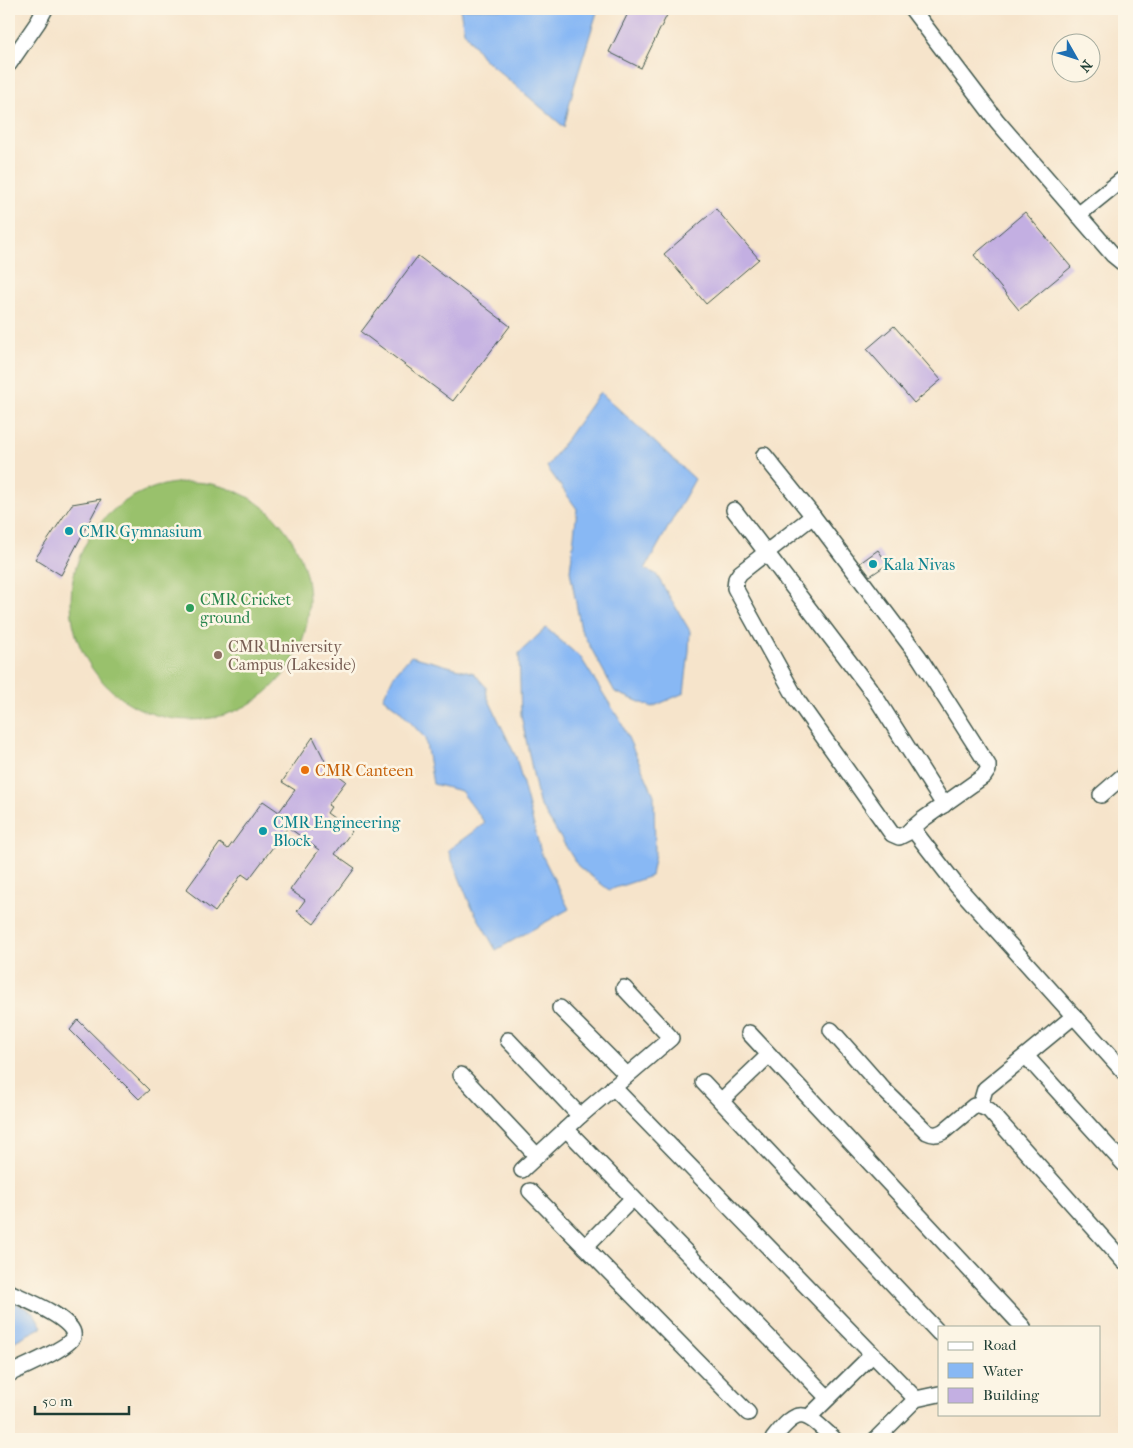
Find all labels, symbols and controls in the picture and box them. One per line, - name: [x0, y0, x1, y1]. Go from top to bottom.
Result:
- north arrow: [1050, 32, 1100, 82]
- text: N: [1076, 56, 1096, 76]
- place label: CMR Gymnasium: [79, 522, 203, 541]
- marker: CMR Gymnasium: [63, 525, 75, 537]
- place label: Kala Nivas: [883, 555, 955, 574]
- marker: Kala Nivas: [867, 558, 879, 570]
- place label: CMR Cricket ground: [200, 590, 291, 627]
- marker: CMR Cricket ground: [184, 602, 196, 614]
- place label: CMR University Campus (Lakeside): [228, 637, 356, 674]
- marker: CMR University Campus (Lakeside): [212, 649, 224, 661]
- place label: CMR Canteen: [315, 761, 414, 780]
- marker: CMR Canteen: [299, 764, 311, 776]
- place label: CMR Engineering Block: [273, 813, 401, 850]
- marker: CMR Engineering Block: [257, 825, 269, 837]
- legend: [938, 1326, 1100, 1416]
- text: Road: [983, 1336, 1017, 1354]
- text: Water: [982, 1362, 1023, 1380]
- scale bar: [35, 1383, 129, 1415]
- text: Building: [983, 1386, 1040, 1404]
- text: 50 m: [42, 1392, 73, 1410]

